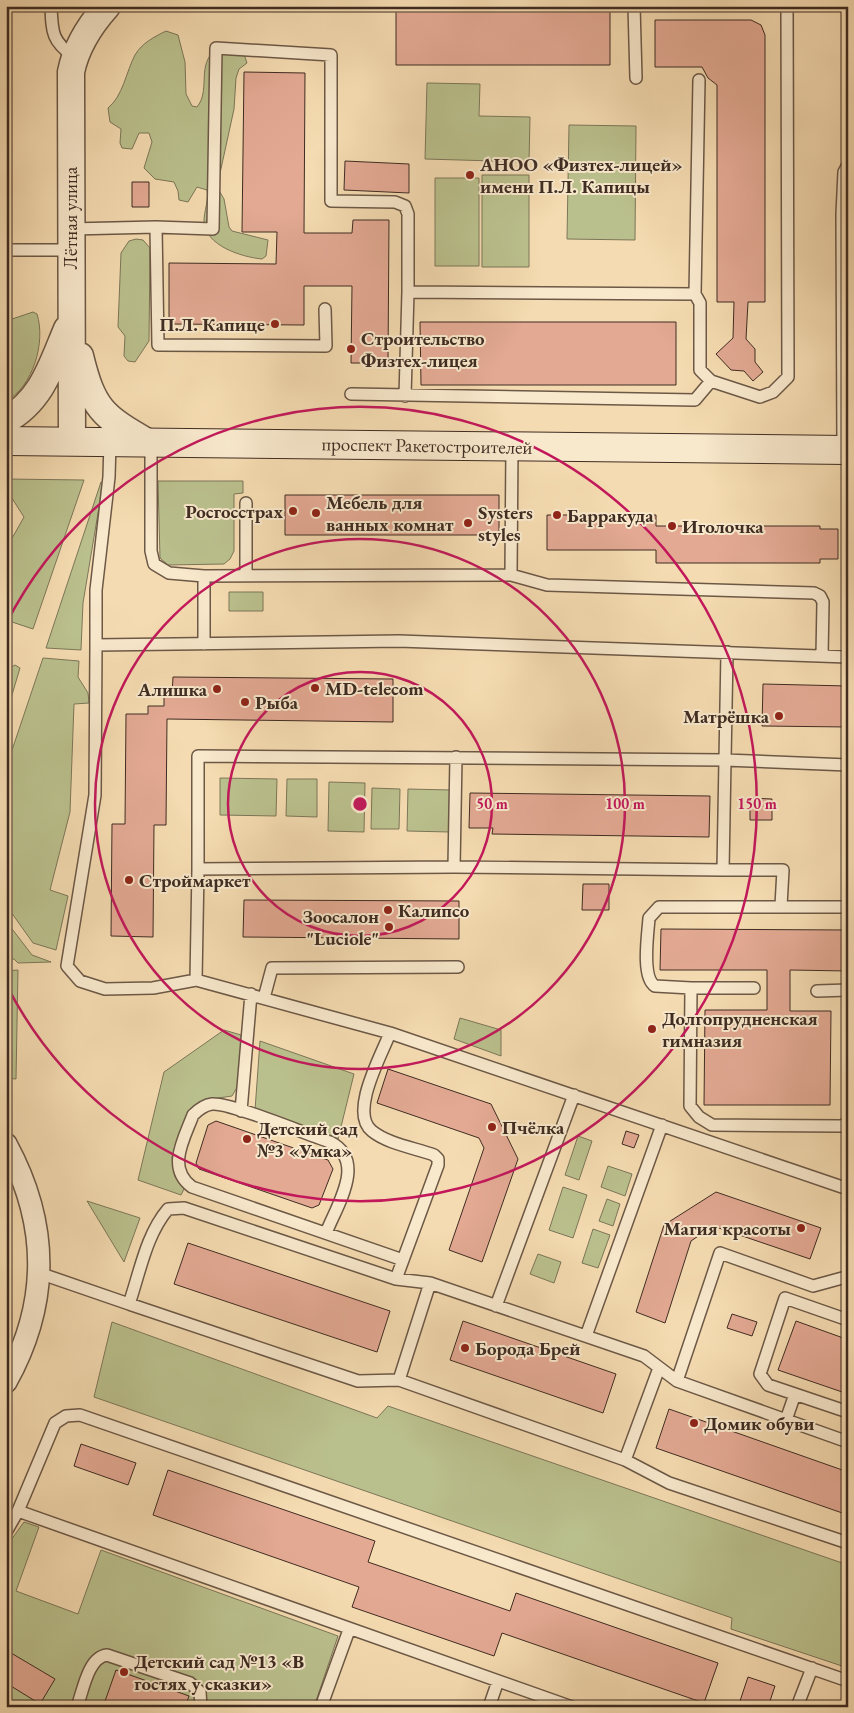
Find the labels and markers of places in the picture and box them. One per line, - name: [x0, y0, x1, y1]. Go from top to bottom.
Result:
- place label: АНОО «Физтех-лицей» имени П.Л. Капицы: [479, 152, 683, 199]
- marker: АНОО «Физтех-лицей» имени П.Л. Капицы: [464, 169, 476, 181]
- place label: П.Л. Капице: [159, 312, 265, 337]
- marker: П.Л. Капице: [269, 318, 281, 330]
- place label: Строительство Физтех-лицея: [361, 326, 485, 373]
- marker: Строительство Физтех-лицея: [345, 343, 357, 355]
- place label: Мебель для ванных комнат: [326, 490, 454, 537]
- place label: Росгосстрах: [185, 499, 283, 524]
- place label: Systers styles: [478, 500, 533, 547]
- place label: Барракуда: [567, 503, 654, 528]
- marker: Росгосстрах: [287, 505, 299, 517]
- marker: Мебель для ванных комнат: [310, 507, 322, 519]
- marker: Барракуда: [551, 509, 563, 521]
- place label: Иголочка: [682, 514, 764, 539]
- marker: Systers styles: [462, 517, 474, 529]
- marker: Иголочка: [666, 520, 678, 532]
- place label: MD-telecom: [325, 676, 424, 701]
- place label: Алишка: [137, 677, 208, 702]
- marker: MD-telecom: [309, 682, 321, 694]
- marker: Алишка: [211, 683, 223, 695]
- place label: Рыба: [255, 690, 299, 715]
- marker: Рыба: [239, 696, 251, 708]
- place label: Матрёшка: [683, 704, 770, 729]
- marker: Матрёшка: [773, 710, 785, 722]
- centre of rings: [351, 795, 369, 813]
- place label: Строймаркет: [139, 868, 251, 893]
- marker: Строймаркет: [123, 874, 135, 886]
- place label: Калипсо: [398, 898, 470, 923]
- place label: Зоосалон "Luciole": [302, 904, 379, 951]
- marker: Калипсо: [382, 904, 394, 916]
- marker: Зоосалон "Luciole": [383, 921, 395, 933]
- place label: Долгопрудненская гимназия: [662, 1006, 818, 1053]
- marker: Долгопрудненская гимназия: [646, 1023, 658, 1035]
- place label: Пчёлка: [502, 1115, 565, 1140]
- place label: Детский сад №3 «Умка»: [257, 1116, 358, 1163]
- marker: Пчёлка: [486, 1121, 498, 1133]
- marker: Детский сад №3 «Умка»: [241, 1133, 253, 1145]
- place label: Магия красоты: [664, 1216, 791, 1241]
- marker: Магия красоты: [795, 1222, 807, 1234]
- place label: Борода Брей: [475, 1336, 580, 1361]
- marker: Борода Брей: [459, 1342, 471, 1354]
- place label: Домик обуви: [704, 1411, 814, 1436]
- marker: Домик обуви: [688, 1417, 700, 1429]
- place label: Детский сад №13 «В гостях у сказки»: [134, 1649, 304, 1696]
- marker: Детский сад №13 «В гостях у сказки»: [118, 1666, 130, 1678]

